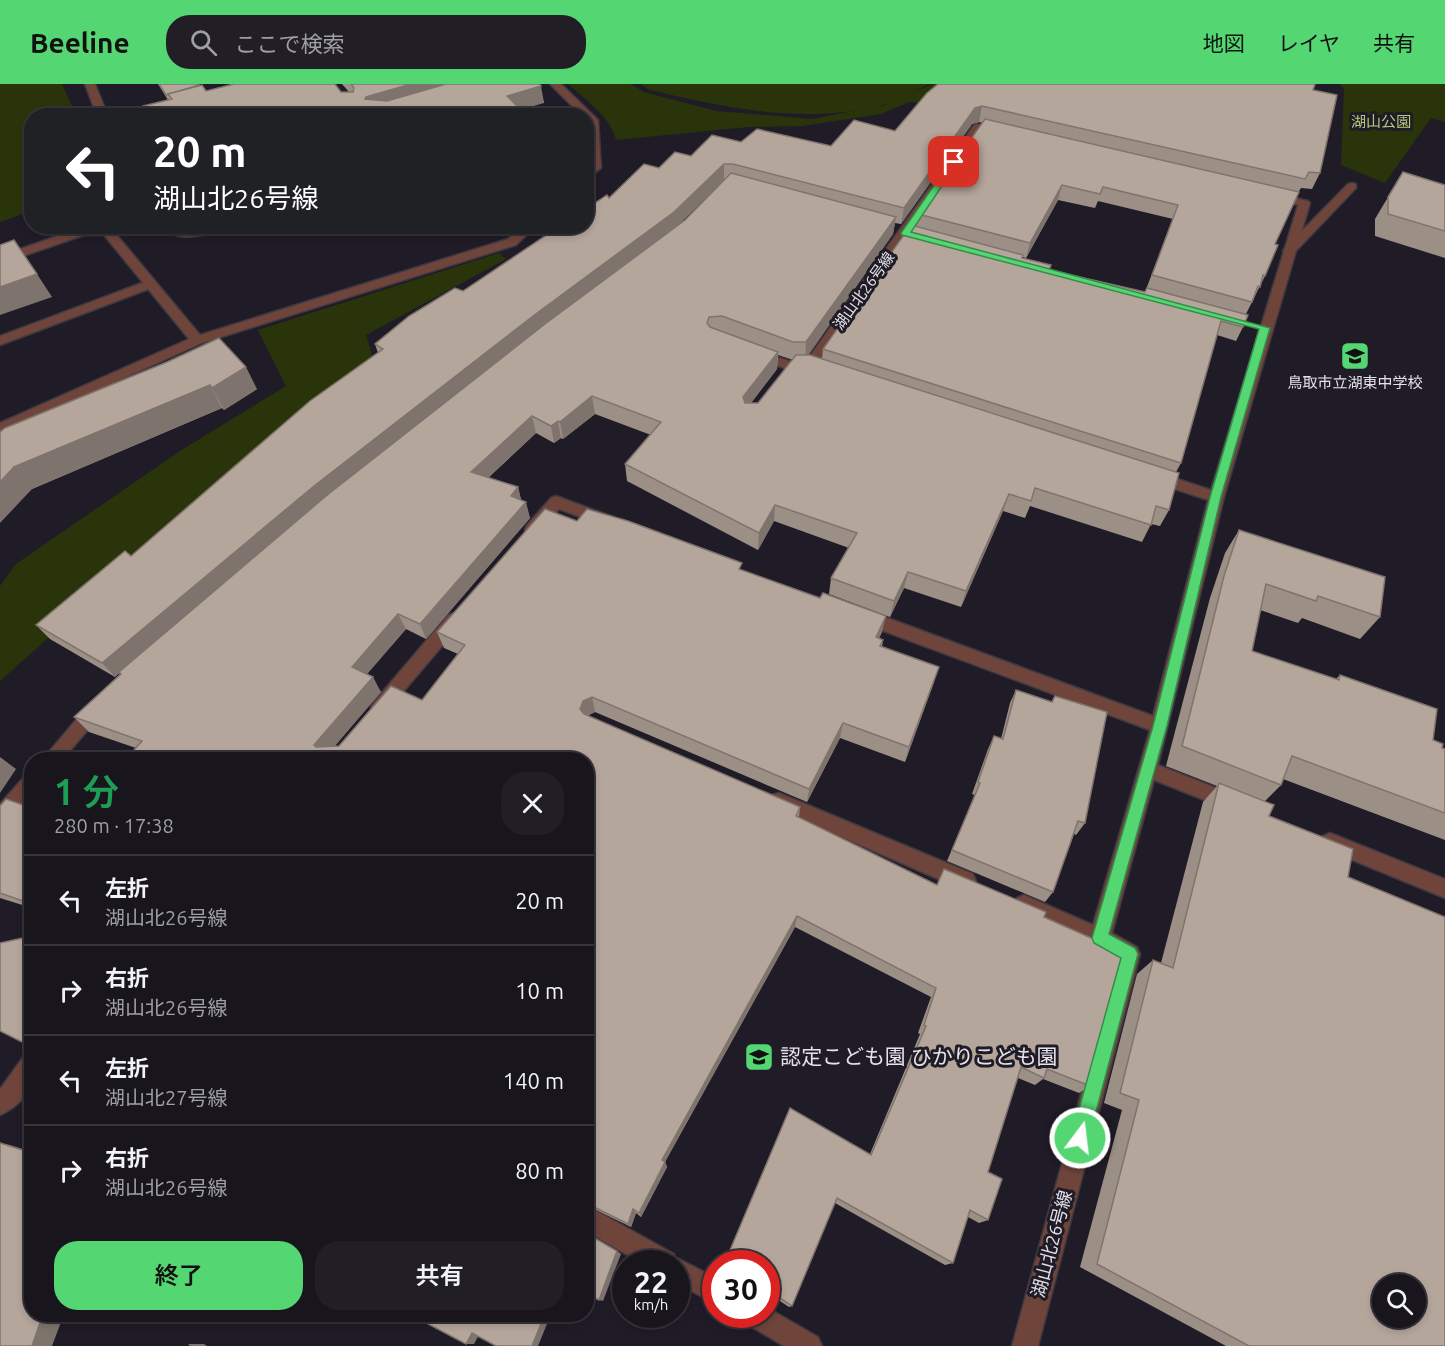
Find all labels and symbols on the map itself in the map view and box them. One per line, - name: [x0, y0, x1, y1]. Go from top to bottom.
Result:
- park label: 湖山公園: [1351, 113, 1411, 130]
- pin: [928, 136, 979, 187]
- street label: 湖山北26号線: [830, 249, 897, 333]
- school or university icon: 鳥取市立湖東中学校: [1339, 340, 1371, 372]
- place label: 鳥取市立湖東中学校: [1287, 374, 1423, 391]
- school or university icon: 認定こども園 ひかりこども園: [743, 1041, 775, 1073]
- place label: 認定こども園 ひかりこども園: [780, 1044, 1058, 1068]
- position arrow: [1048, 1106, 1112, 1170]
- street label: 湖山北26号線: [1027, 1188, 1075, 1300]
- speed limit sign: 30: [702, 1250, 780, 1328]

